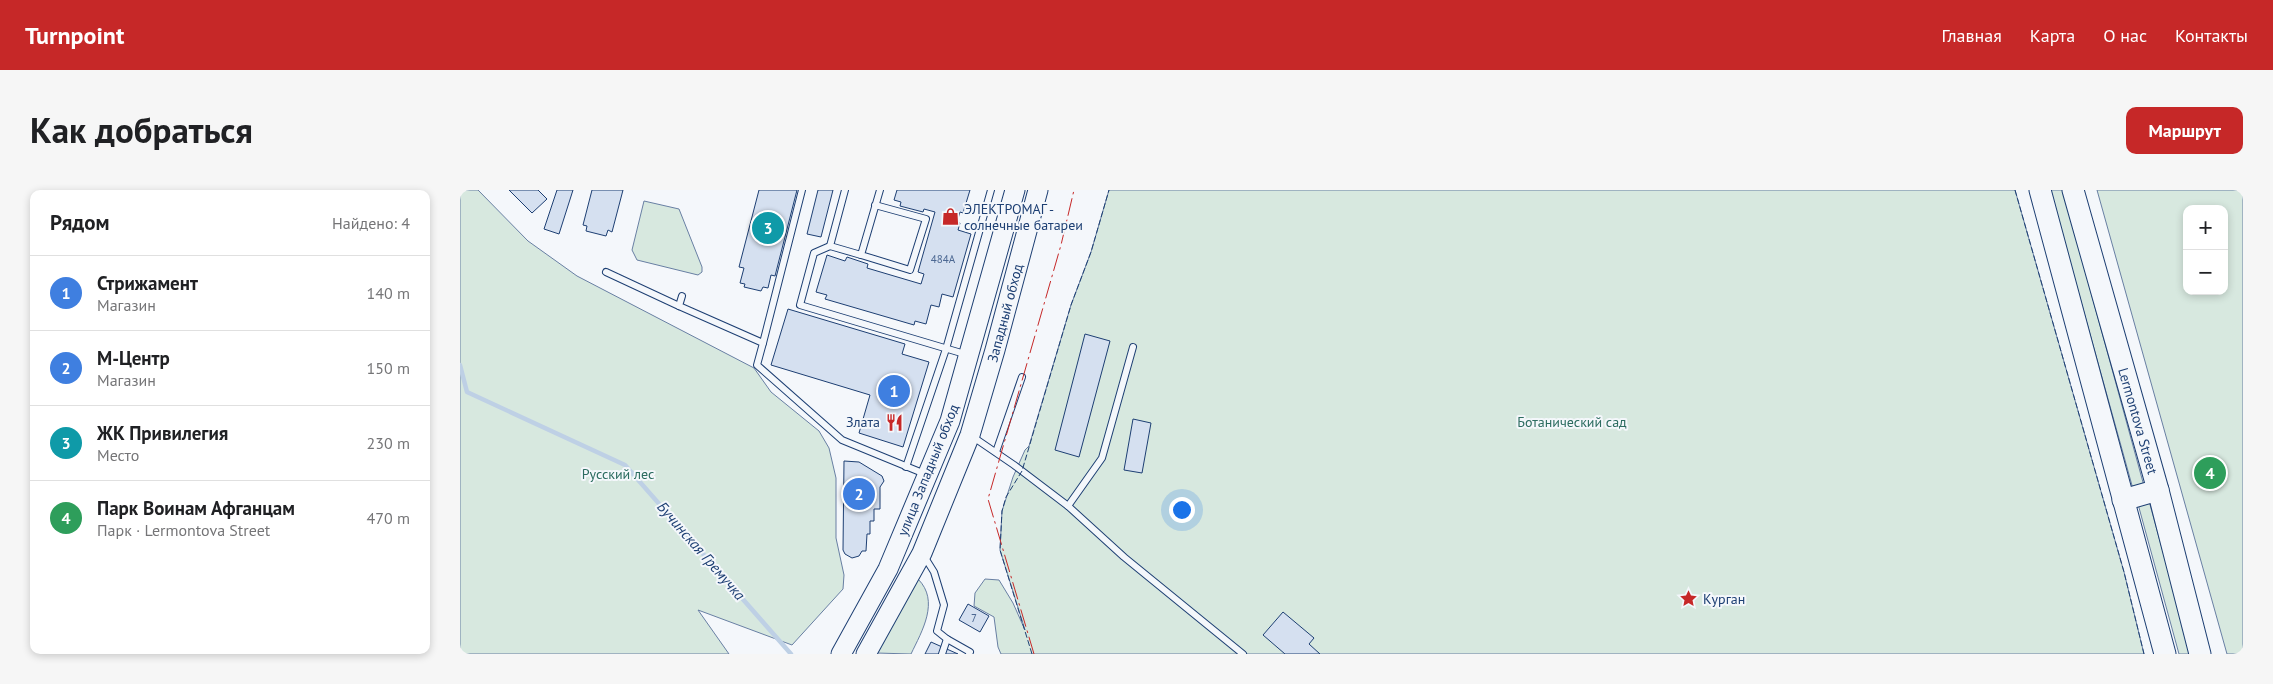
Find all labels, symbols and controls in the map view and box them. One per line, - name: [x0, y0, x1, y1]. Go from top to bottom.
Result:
- text: Turnpoint: [25, 20, 124, 51]
- text: Главная: [1941, 24, 2002, 47]
- text: Карта: [2030, 24, 2075, 47]
- text: О нас: [2103, 24, 2147, 47]
- text: Контакты: [2175, 24, 2248, 47]
- text: Как добраться: [30, 107, 253, 153]
- button: Маршрут: [2126, 107, 2243, 154]
- place label: ЭЛЕКТРОМАГ - солнечные батареи: [964, 200, 1083, 234]
- map controls: [2183, 205, 2228, 295]
- button: +: [2183, 205, 2228, 250]
- shop icon: ЭЛЕКТРОМАГ - солнечные батареи: [940, 207, 960, 227]
- text: Рядом: [50, 209, 109, 236]
- pin: 3: [752, 209, 784, 247]
- text: Найдено: 4: [332, 213, 410, 233]
- button: −: [2183, 250, 2228, 295]
- house number: 484А: [931, 252, 956, 266]
- street label: Западный обход: [983, 261, 1027, 364]
- text: Стрижамент: [97, 271, 198, 295]
- text: 1: [61, 283, 71, 303]
- text: 140 m: [367, 283, 410, 303]
- text: Магазин: [97, 295, 156, 315]
- text: М-Центр: [97, 346, 170, 370]
- text: 2: [61, 358, 71, 378]
- text: 150 m: [367, 358, 410, 378]
- street label: Lermontova Street: [2114, 366, 2162, 477]
- text: Магазин: [97, 370, 156, 390]
- pin: 1: [878, 372, 910, 410]
- street label: улица Западный обход: [893, 401, 963, 539]
- restaurant icon: Злата: [884, 412, 904, 432]
- place label: Злата: [846, 413, 880, 431]
- park label: Ботанический сад: [1517, 413, 1627, 431]
- text: ЖК Привилегия: [97, 421, 228, 445]
- text: 3: [61, 433, 71, 453]
- text: 230 m: [367, 433, 410, 453]
- text: Место: [97, 445, 139, 465]
- pin: 4: [2194, 454, 2226, 492]
- park label: Русский лес: [582, 465, 654, 483]
- pin: 2: [843, 475, 875, 513]
- text: Парк Воинам Афганцам: [97, 496, 295, 520]
- water label: Бучинская Гремучка: [653, 497, 750, 604]
- your location: [1169, 497, 1195, 523]
- text: 4: [61, 508, 71, 528]
- text: 470 m: [367, 508, 410, 528]
- text: Парк · Lermontova Street: [97, 520, 270, 540]
- place icon: Курган: [1679, 589, 1699, 609]
- place label: Курган: [1703, 590, 1745, 608]
- house number: 7: [971, 611, 977, 625]

